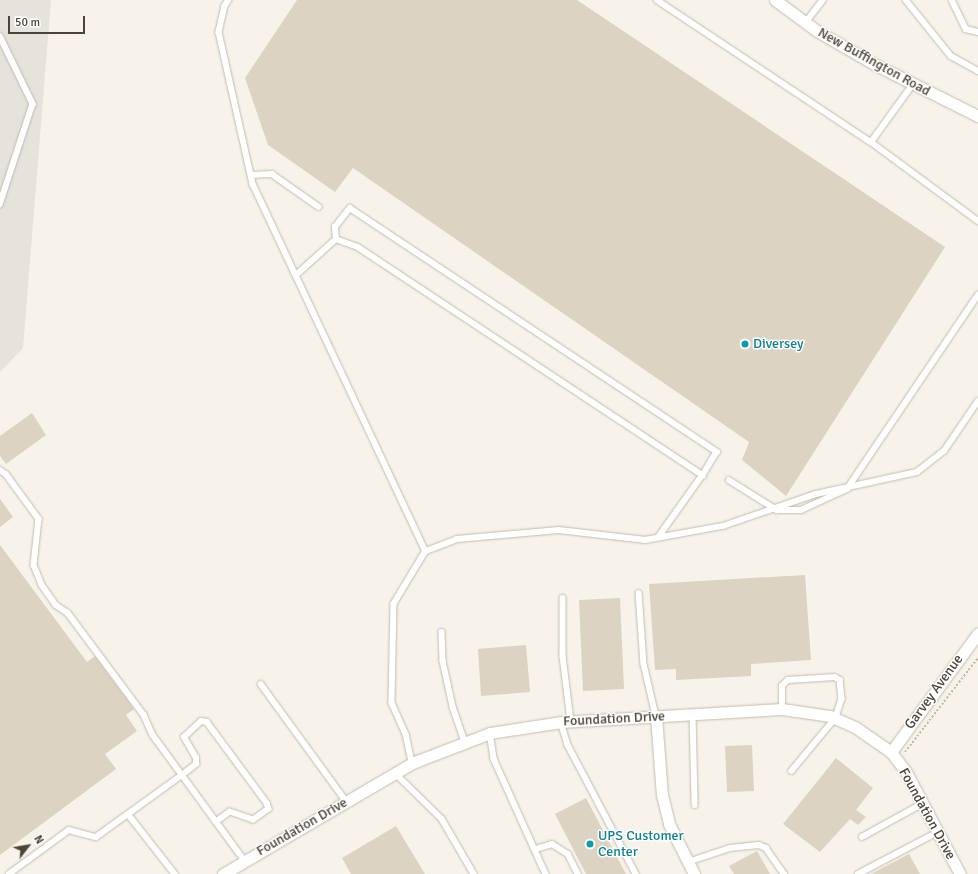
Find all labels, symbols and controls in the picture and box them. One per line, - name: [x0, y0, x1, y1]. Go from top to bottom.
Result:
- scale bar: [10, 8, 87, 34]
- text: 50 m: [15, 15, 40, 30]
- street label: New Buffington Road: [815, 24, 933, 100]
- place label: Diversey: [753, 336, 804, 352]
- marker: Diversey: [740, 339, 750, 349]
- street label: Garvey Avenue: [901, 651, 967, 733]
- street label: Foundation Drive: [563, 708, 665, 730]
- street label: Foundation Drive: [895, 765, 959, 863]
- street label: Foundation Drive: [254, 794, 350, 860]
- north arrow: [8, 826, 48, 866]
- place label: UPS Customer Center: [598, 828, 684, 860]
- text: N: [31, 833, 46, 846]
- marker: UPS Customer Center: [585, 839, 595, 849]

